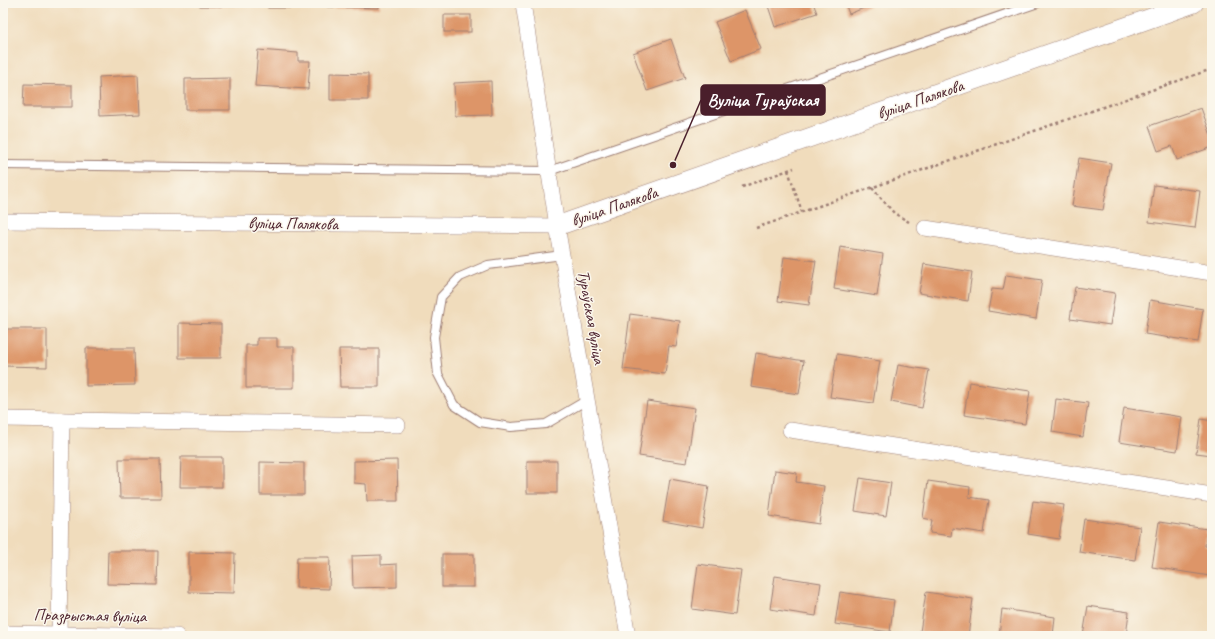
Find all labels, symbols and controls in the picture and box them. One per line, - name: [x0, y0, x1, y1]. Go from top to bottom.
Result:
- street label: вуліца Палякова: [874, 75, 967, 124]
- callout: Вуліца Тураўская: [701, 85, 825, 115]
- text: Вуліца Тураўская: [707, 89, 820, 111]
- street label: вуліца Палякова: [568, 182, 661, 231]
- street label: вуліца Палякова: [248, 212, 339, 235]
- street label: Тураўская вуліца: [573, 268, 610, 367]
- street label: Празрыстая вуліца: [33, 604, 148, 628]

